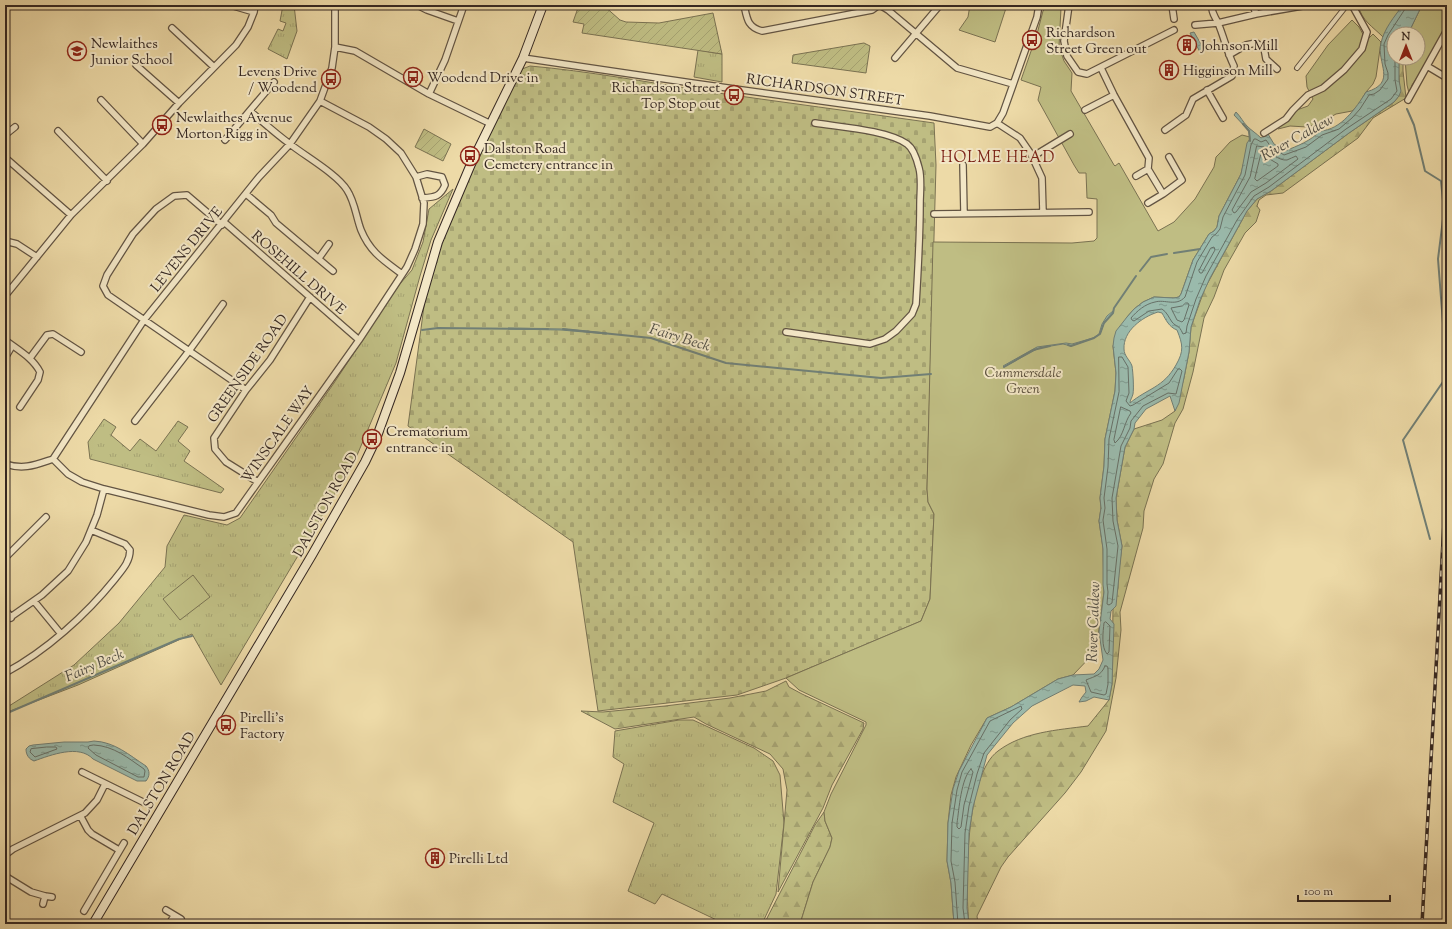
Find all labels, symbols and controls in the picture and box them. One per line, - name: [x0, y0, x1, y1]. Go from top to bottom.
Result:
- place label: Richardson Street Green out: [1046, 24, 1147, 60]
- north arrow: [1386, 26, 1426, 66]
- bus stop icon: Richardson Street Green out: [1021, 29, 1043, 51]
- text: N: [1401, 29, 1411, 45]
- building icon: Johnson Mill: [1176, 34, 1198, 56]
- place label: Newlaithes Junior School: [90, 35, 173, 71]
- place label: Johnson Mill: [1200, 37, 1278, 57]
- school or university icon: Newlaithes Junior School: [66, 40, 88, 62]
- building icon: Higginson Mill: [1158, 59, 1180, 81]
- place label: Higginson Mill: [1183, 62, 1273, 82]
- place label: Levens Drive / Woodend: [238, 63, 317, 99]
- bus stop icon: Woodend Drive in: [402, 66, 424, 88]
- bus stop icon: Levens Drive / Woodend: [320, 68, 342, 90]
- place label: Woodend Drive in: [427, 69, 539, 89]
- street label: RICHARDSON STREET: [745, 70, 905, 112]
- place label: Richardson Street Top Stop out: [612, 79, 720, 115]
- bus stop icon: Richardson Street Top Stop out: [723, 84, 745, 106]
- place label: Newlaithes Avenue Morton Rigg in: [176, 109, 293, 145]
- water label: River Caldew: [1257, 110, 1338, 167]
- bus stop icon: Newlaithes Avenue Morton Rigg in: [151, 114, 173, 136]
- place label: Dalston Road Cemetery entrance in: [484, 140, 613, 176]
- bus stop icon: Dalston Road Cemetery entrance in: [459, 145, 481, 167]
- district label: HOLME HEAD: [941, 148, 1055, 169]
- street label: LEVENS DRIVE: [147, 203, 229, 297]
- street label: ROSEHILL DRIVE: [246, 227, 350, 321]
- street label: GREENSIDE ROAD: [204, 311, 294, 427]
- water label: Fairy Beck: [647, 319, 713, 358]
- park label: Cummersdale Green: [985, 364, 1062, 400]
- street label: WINSCALE WAY: [238, 383, 320, 488]
- place label: Crematorium entrance in: [386, 423, 468, 459]
- bus stop icon: Crematorium entrance in: [361, 428, 383, 450]
- street label: DALSTON ROAD: [289, 449, 364, 561]
- water label: River Caldew: [1083, 581, 1106, 663]
- water label: Fairy Beck: [62, 644, 128, 688]
- place label: Pirelli's Factory: [240, 709, 285, 745]
- bus stop icon: Pirelli's Factory: [215, 714, 237, 736]
- street label: DALSTON ROAD: [124, 728, 202, 840]
- building icon: Pirelli Ltd: [424, 847, 446, 869]
- place label: Pirelli Ltd: [449, 850, 508, 870]
- scale bar: [1298, 877, 1390, 903]
- text: 100 m: [1304, 883, 1333, 901]

